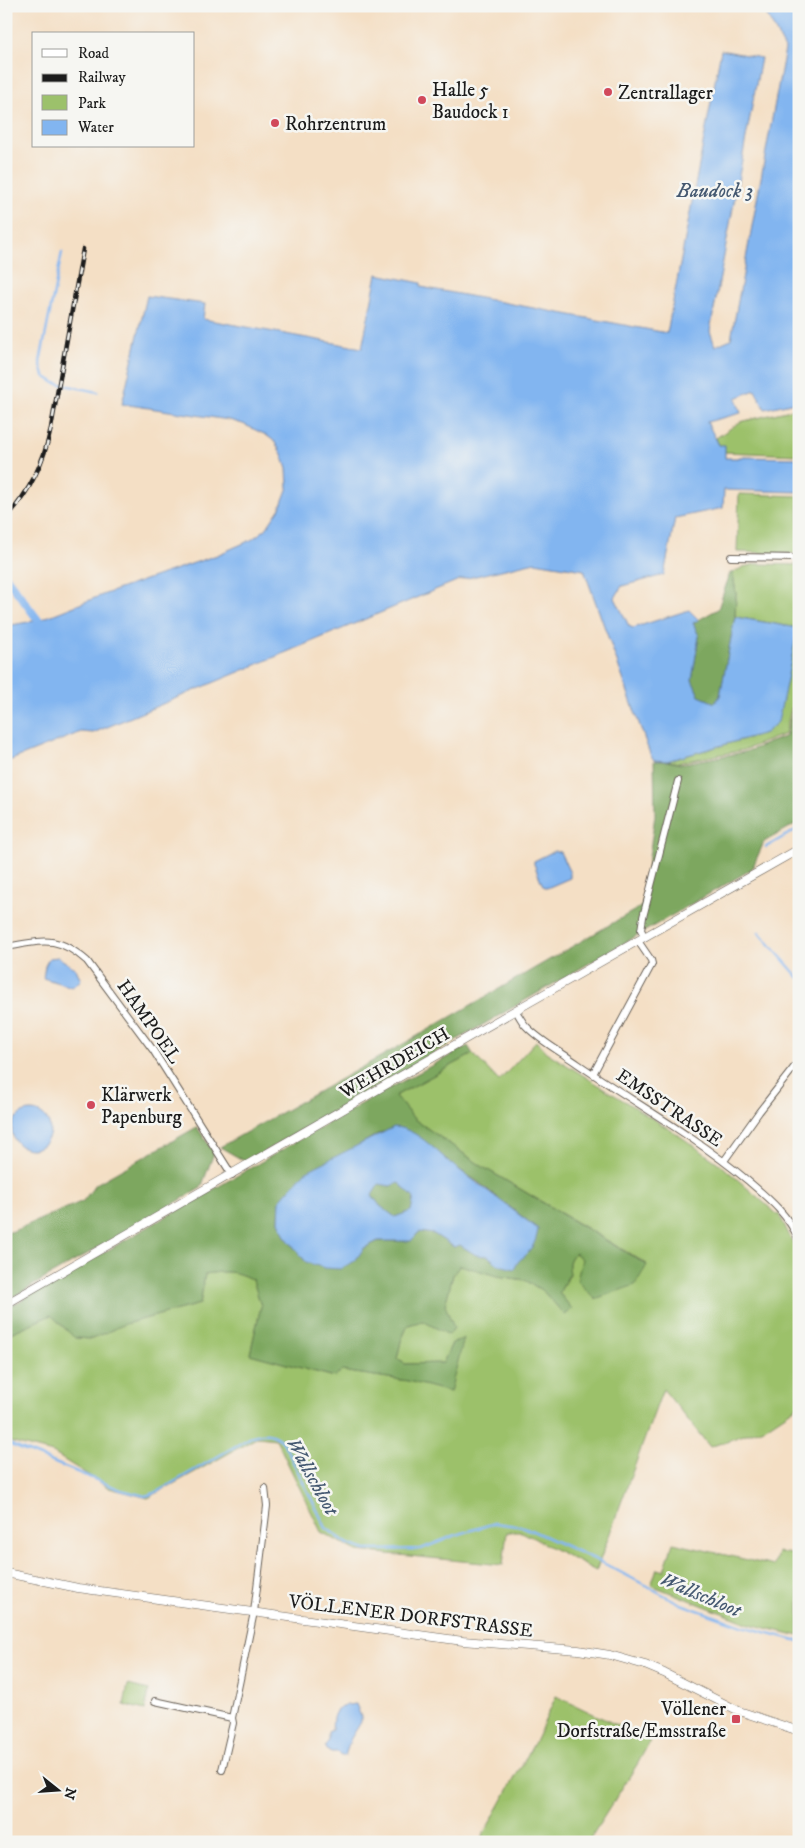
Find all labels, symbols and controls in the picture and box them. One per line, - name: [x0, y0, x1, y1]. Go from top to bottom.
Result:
- legend: [32, 32, 195, 148]
- text: Road: [78, 44, 110, 63]
- text: Railway: [78, 68, 126, 87]
- place label: Halle 5 Baudock 1: [432, 79, 509, 124]
- place label: Zentrallager: [618, 82, 713, 105]
- marker: Zentrallager: [602, 86, 614, 98]
- text: Park: [78, 94, 107, 113]
- marker: Halle 5 Baudock 1: [416, 94, 428, 106]
- place label: Rohrzentrum: [285, 113, 386, 136]
- marker: Rohrzentrum: [269, 117, 281, 129]
- text: Water: [77, 118, 114, 137]
- water label: Baudock 3: [676, 179, 753, 204]
- street label: HAMPOEL: [112, 976, 186, 1068]
- street label: WEHRDEICH: [335, 1023, 454, 1105]
- street label: EMSSTRASSE: [612, 1064, 727, 1152]
- place label: Klärwerk Papenburg: [101, 1084, 183, 1129]
- marker: Klärwerk Papenburg: [85, 1099, 97, 1111]
- water label: Wallschloot: [280, 1433, 344, 1522]
- water label: Wallschloot: [656, 1567, 746, 1624]
- street label: VÖLLENER DORFSTRASSE: [286, 1589, 534, 1643]
- place label: Völlener Dorfstraße/Emsstraße: [556, 1698, 726, 1743]
- marker: Völlener Dorfstraße/Emsstraße: [730, 1713, 742, 1725]
- north arrow: [32, 1766, 82, 1816]
- text: N: [59, 1785, 80, 1802]

